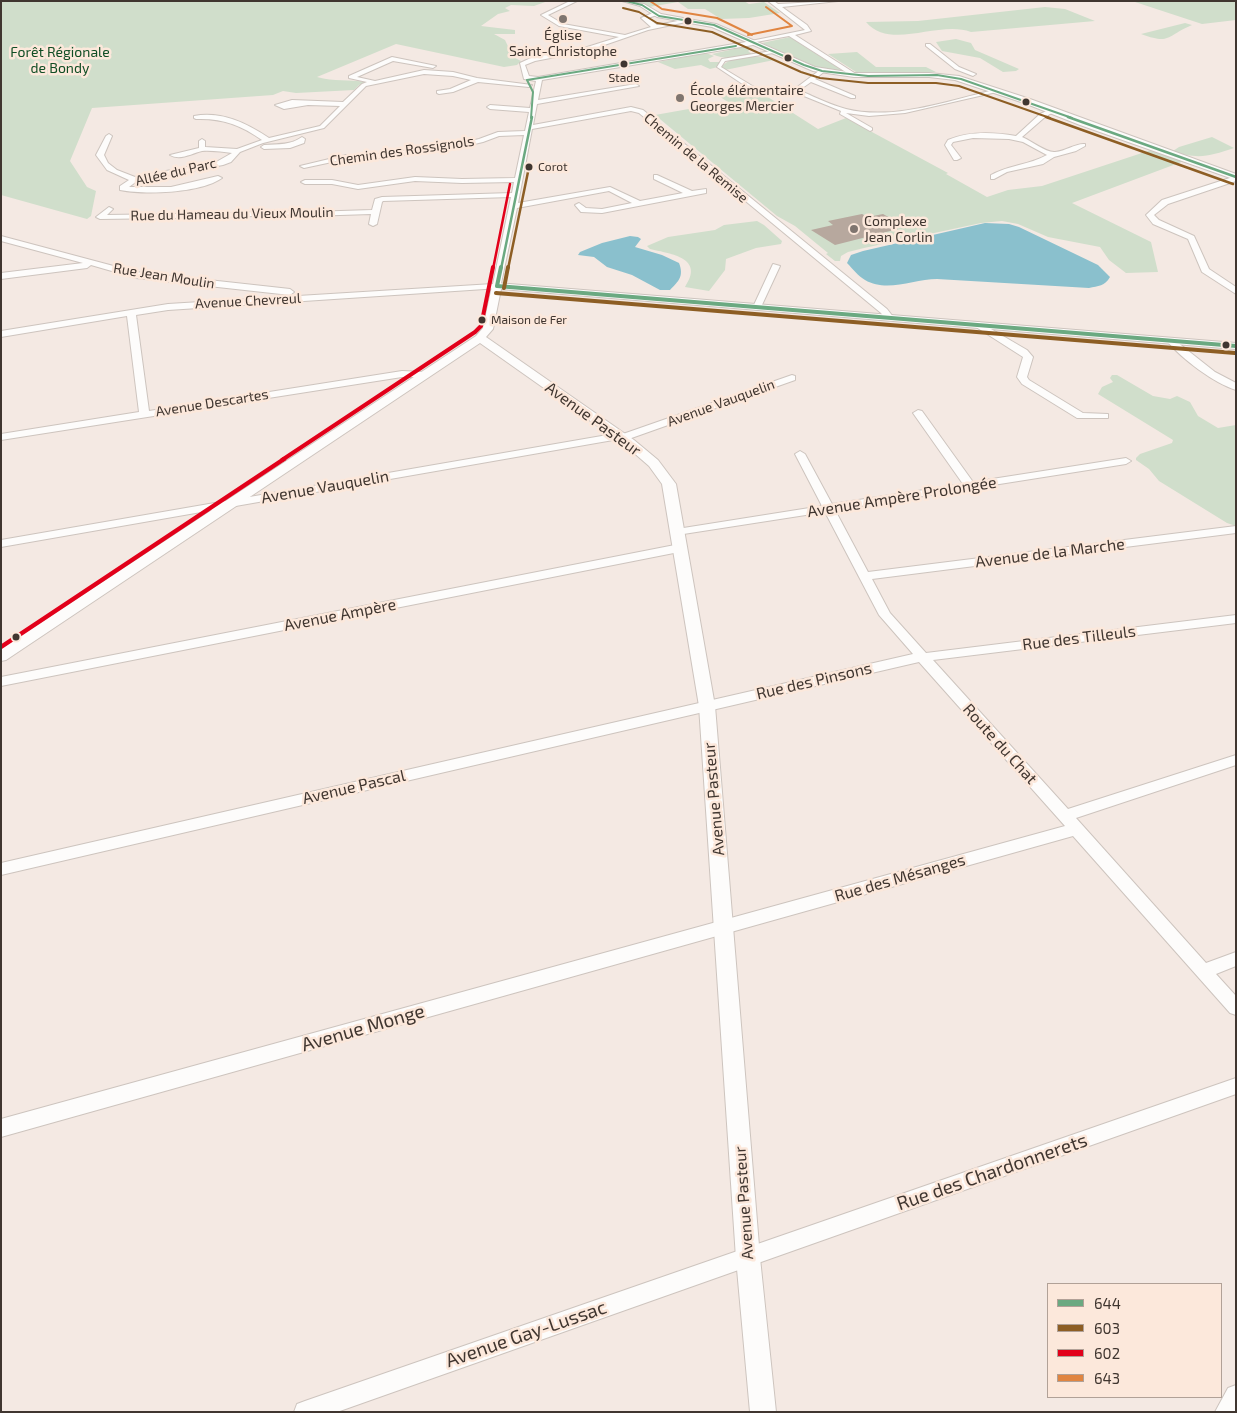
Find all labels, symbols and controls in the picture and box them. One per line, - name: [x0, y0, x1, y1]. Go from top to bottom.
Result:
- marker: Église Saint-Christophe: [557, 13, 569, 25]
- unlabelled marker: [683, 16, 693, 26]
- place label: Église Saint-Christophe: [509, 27, 617, 59]
- park label: Forêt Régionale de Bondy: [10, 44, 110, 76]
- unlabelled marker: [783, 53, 793, 63]
- marker: Stade: [619, 59, 629, 69]
- place label: Stade: [608, 71, 640, 85]
- place label: École élémentaire Georges Mercier: [690, 82, 804, 114]
- marker: École élémentaire Georges Mercier: [674, 92, 686, 104]
- unlabelled marker: [1021, 97, 1031, 107]
- street label: Chemin de la Remise: [641, 110, 751, 206]
- street label: Chemin des Rossignols: [329, 133, 475, 169]
- street label: Allée du Parc: [134, 155, 218, 189]
- place label: Corot: [538, 160, 568, 174]
- marker: Corot: [524, 162, 534, 172]
- street label: Rue du Hameau du Vieux Moulin: [130, 204, 334, 224]
- place label: Complexe Jean Corlin: [864, 213, 933, 246]
- marker: Complexe Jean Corlin: [848, 223, 860, 235]
- street label: Rue Jean Moulin: [112, 260, 216, 292]
- street label: Avenue Chevreul: [195, 290, 301, 312]
- place label: Maison de Fer: [491, 313, 567, 327]
- marker: Maison de Fer: [477, 315, 487, 325]
- unlabelled marker: [1221, 340, 1231, 350]
- street label: Avenue Vauquelin: [665, 376, 777, 430]
- street label: Avenue Pasteur: [541, 378, 645, 460]
- street label: Avenue Descartes: [154, 386, 270, 420]
- street label: Avenue Vauquelin: [260, 466, 390, 508]
- street label: Avenue Ampère Prolongée: [806, 473, 998, 521]
- street label: Avenue de la Marche: [974, 534, 1126, 572]
- street label: Avenue Ampère: [282, 595, 398, 635]
- street label: Rue des Tilleuls: [1021, 622, 1137, 654]
- unlabelled marker: [11, 632, 21, 642]
- street label: Rue des Pinsons: [754, 658, 874, 704]
- street label: Route du Chat: [959, 700, 1041, 788]
- street label: Avenue Pasteur: [699, 742, 729, 856]
- street label: Avenue Pascal: [301, 766, 407, 808]
- street label: Rue des Mésanges: [832, 850, 968, 906]
- street label: Avenue Monge: [299, 1000, 427, 1056]
- street label: Rue des Chardonnerets: [894, 1129, 1090, 1215]
- street label: Avenue Pasteur: [730, 1146, 758, 1260]
- legend: [1047, 1283, 1222, 1398]
- text: 644: [1094, 1294, 1121, 1312]
- street label: Avenue Gay-Lussac: [443, 1296, 609, 1372]
- text: 603: [1094, 1319, 1120, 1337]
- text: 602: [1094, 1344, 1120, 1362]
- text: 643: [1094, 1369, 1120, 1387]

